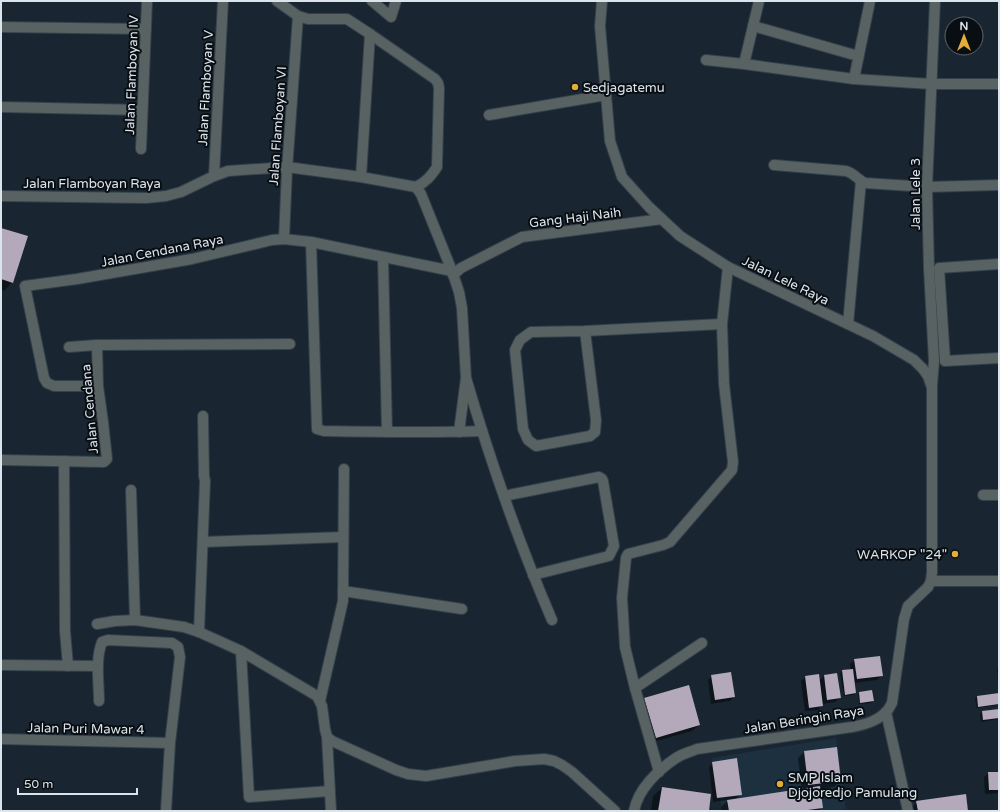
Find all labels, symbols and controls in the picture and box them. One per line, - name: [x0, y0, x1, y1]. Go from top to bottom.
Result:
- street label: Jalan Flamboyan IV: [122, 15, 142, 135]
- north arrow: [944, 16, 984, 56]
- text: N: [960, 20, 968, 33]
- street label: Jalan Flamboyan V: [195, 30, 217, 146]
- street label: Jalan Flamboyan VI: [266, 66, 290, 186]
- place label: Sedjagatemu: [583, 80, 665, 96]
- marker: Sedjagatemu: [570, 82, 580, 92]
- street label: Jalan Lele 3: [908, 158, 924, 230]
- street label: Jalan Flamboyan Raya: [23, 176, 161, 192]
- street label: Gang Haji Naih: [528, 204, 622, 232]
- street label: Jalan Cendana Raya: [100, 231, 225, 271]
- street label: Jalan Lele Raya: [740, 253, 832, 309]
- street label: Jalan Cendana: [78, 363, 102, 454]
- place label: WARKOP "24": [857, 547, 947, 563]
- marker: WARKOP "24": [950, 549, 960, 559]
- street label: Jalan Beringin Raya: [743, 703, 865, 737]
- street label: Jalan Puri Mawar 4: [27, 720, 145, 738]
- scale bar: [18, 770, 137, 796]
- place label: SMP Islam Djojoredjo Pamulang: [788, 770, 917, 801]
- text: 50 m: [24, 777, 53, 791]
- marker: SMP Islam Djojoredjo Pamulang: [775, 779, 785, 789]

